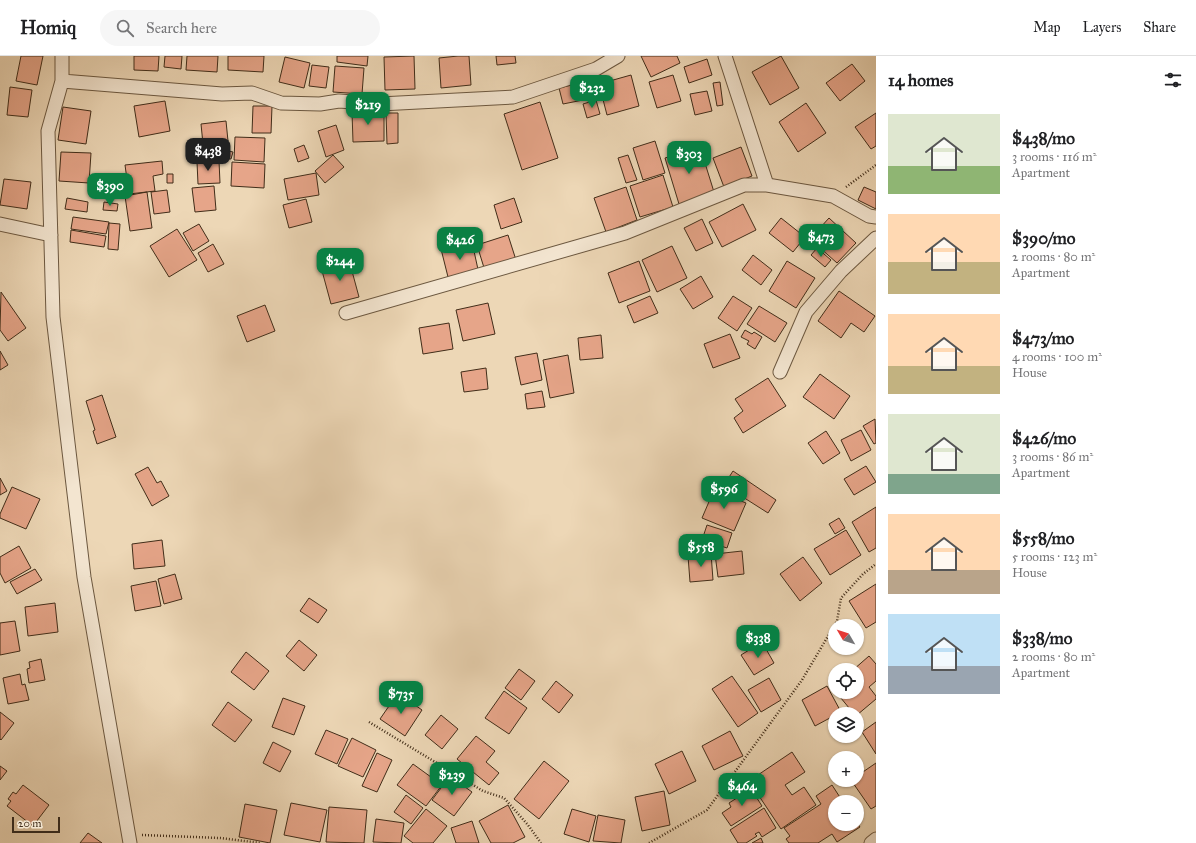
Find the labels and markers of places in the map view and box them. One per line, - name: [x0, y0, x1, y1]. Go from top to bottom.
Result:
- pin: $232: [568, 75, 616, 109]
- pin: $219: [344, 92, 392, 126]
- pin: $438: [184, 138, 232, 172]
- pin: $303: [665, 141, 713, 175]
- pin: $390: [86, 173, 134, 207]
- pin: $473: [797, 224, 845, 258]
- pin: $426: [436, 227, 484, 261]
- pin: $244: [316, 248, 364, 282]
- pin: $596: [700, 476, 748, 510]
- pin: $558: [677, 534, 725, 568]
- pin: $338: [734, 625, 782, 659]
- pin: $735: [377, 681, 425, 715]
- pin: $239: [428, 762, 476, 796]
- pin: $464: [718, 773, 766, 807]

